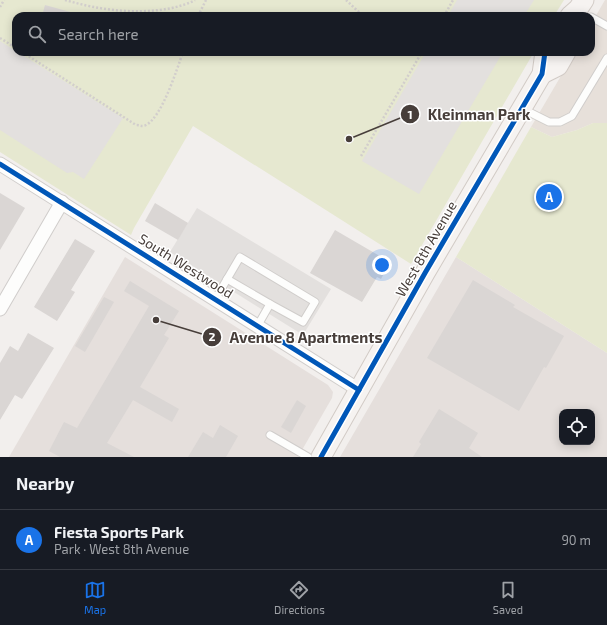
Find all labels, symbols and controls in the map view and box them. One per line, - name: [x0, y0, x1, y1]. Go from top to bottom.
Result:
- search box: [12, 12, 595, 56]
- icon: search: [26, 23, 48, 45]
- text: Search here: [58, 25, 139, 43]
- callout: Kleinman Park: [400, 101, 538, 128]
- text: Kleinman Park: [428, 105, 531, 123]
- text: 1: [407, 107, 413, 121]
- pin: A: [536, 182, 562, 212]
- street label: West 8th Avenue: [391, 198, 460, 300]
- street label: South Westwood: [136, 230, 237, 302]
- your location: [372, 255, 392, 275]
- callout: Avenue 8 Apartments: [202, 324, 391, 351]
- text: Avenue 8 Apartments: [230, 328, 382, 346]
- text: 2: [209, 329, 216, 343]
- map controls: [559, 409, 595, 445]
- button: locate: [559, 409, 595, 445]
- text: Nearby: [16, 473, 74, 493]
- text: Fiesta Sports Park: [54, 523, 184, 541]
- text: A: [25, 532, 33, 548]
- text: 90 m: [561, 532, 591, 548]
- text: Park · West 8th Avenue: [54, 541, 189, 557]
- tab: Map: [84, 579, 106, 616]
- tab: Directions: [274, 579, 325, 616]
- tab: Saved: [493, 579, 523, 616]

